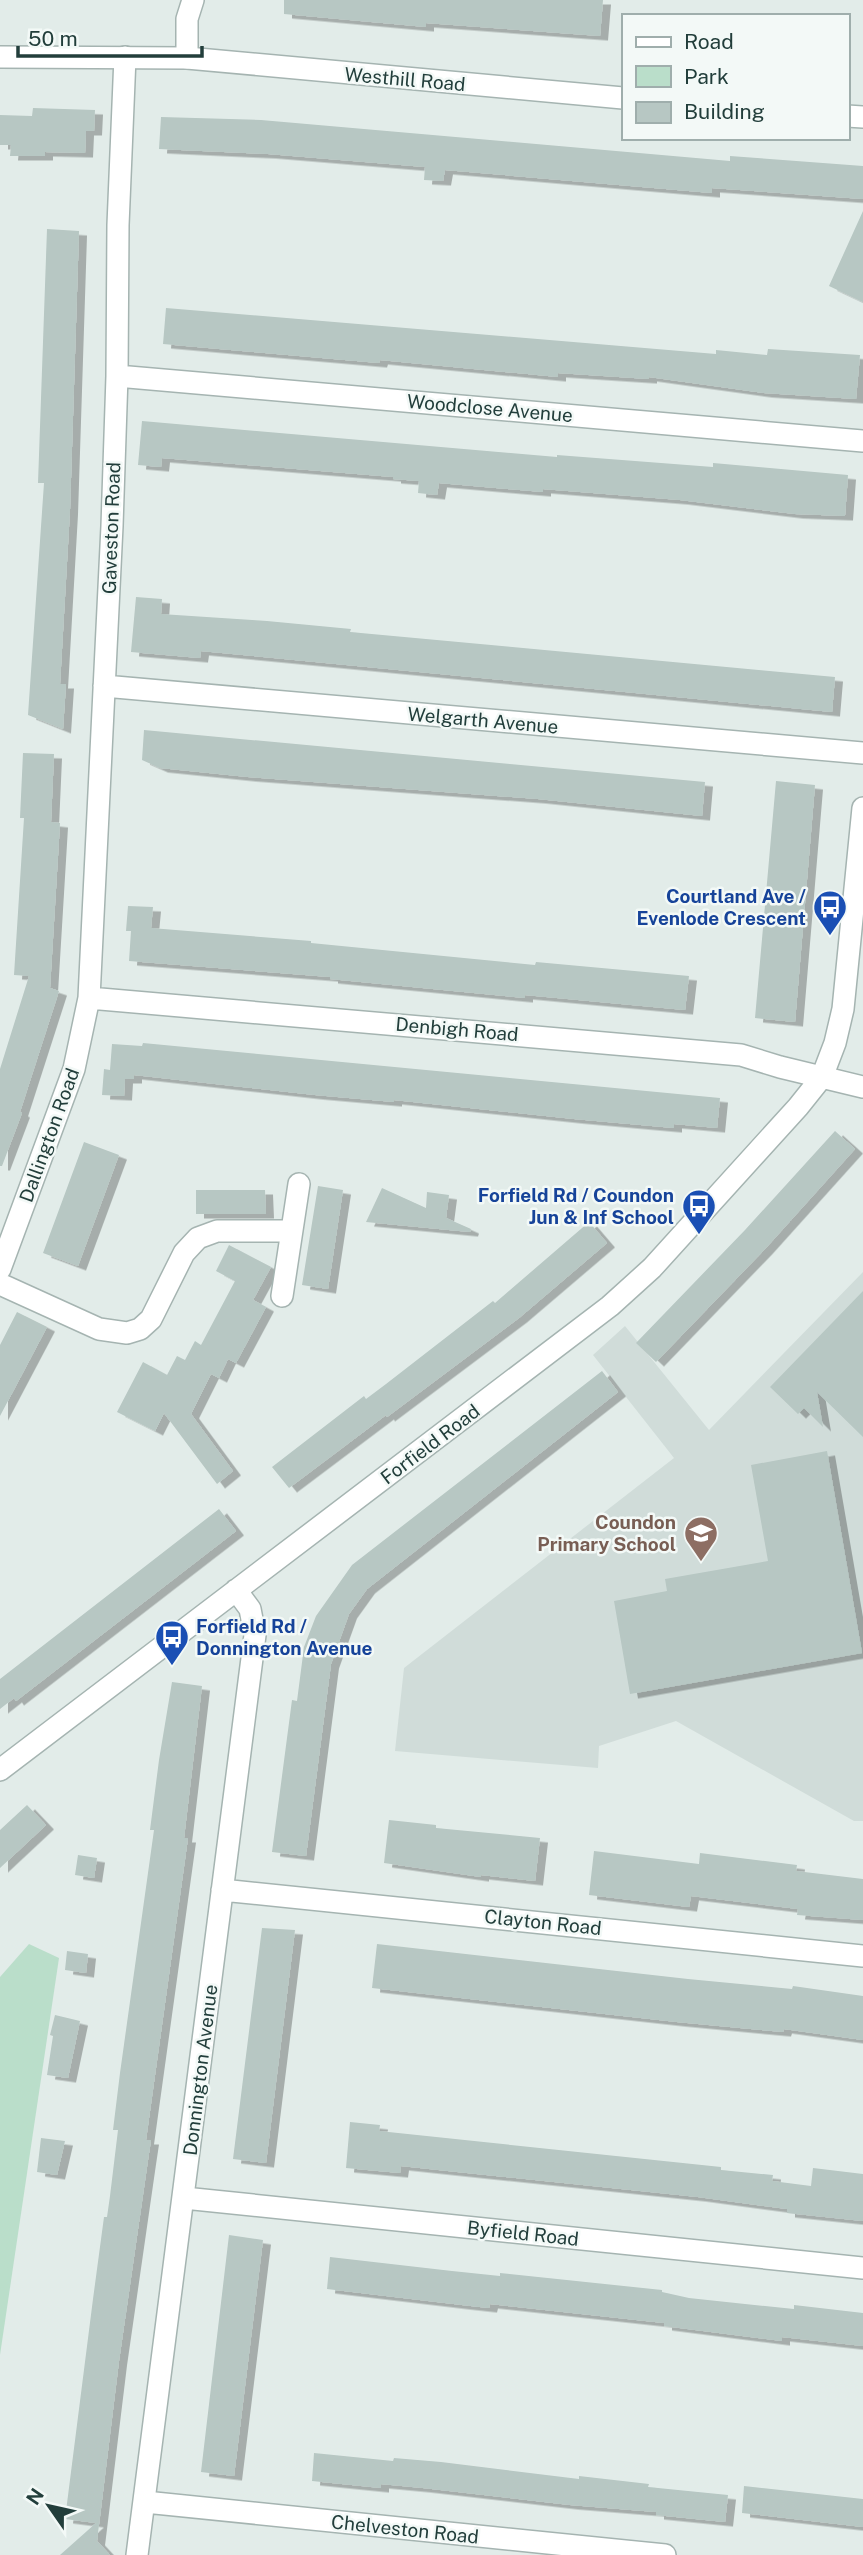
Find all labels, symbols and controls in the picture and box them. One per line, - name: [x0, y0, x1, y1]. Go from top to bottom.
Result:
- scale bar: [18, 14, 201, 58]
- legend: [622, 14, 849, 140]
- text: 50 m: [28, 26, 78, 51]
- text: Road: [684, 29, 734, 54]
- street label: Westhill Road: [344, 63, 466, 95]
- text: Park: [684, 64, 729, 89]
- text: Building: [684, 99, 765, 124]
- street label: Woodclose Avenue: [406, 390, 574, 426]
- street label: Gaveston Road: [98, 462, 124, 594]
- street label: Welgarth Avenue: [407, 702, 559, 738]
- place label: Courtland Ave / Evenlode Crescent: [637, 885, 806, 929]
- bus stop icon: Courtland Ave / Evenlode Crescent: [811, 888, 849, 937]
- street label: Denbigh Road: [395, 1013, 519, 1045]
- street label: Dallington Road: [15, 1065, 83, 1205]
- place label: Forfield Rd / Coundon Jun & Inf School: [478, 1184, 674, 1228]
- bus stop icon: Forfield Rd / Coundon Jun & Inf School: [680, 1187, 718, 1236]
- street label: Forfield Road: [376, 1400, 484, 1488]
- place label: Coundon Primary School: [537, 1511, 676, 1555]
- school or university icon: Coundon Primary School: [682, 1514, 720, 1563]
- place label: Forfield Rd / Donnington Avenue: [196, 1615, 372, 1659]
- bus stop icon: Forfield Rd / Donnington Avenue: [153, 1618, 191, 1667]
- street label: Clayton Road: [483, 1905, 603, 1939]
- street label: Donnington Avenue: [179, 1983, 221, 2157]
- street label: Byfield Road: [466, 2216, 580, 2250]
- north arrow: [14, 2471, 84, 2541]
- text: N: [22, 2484, 48, 2509]
- street label: Chelveston Road: [330, 2510, 480, 2548]

